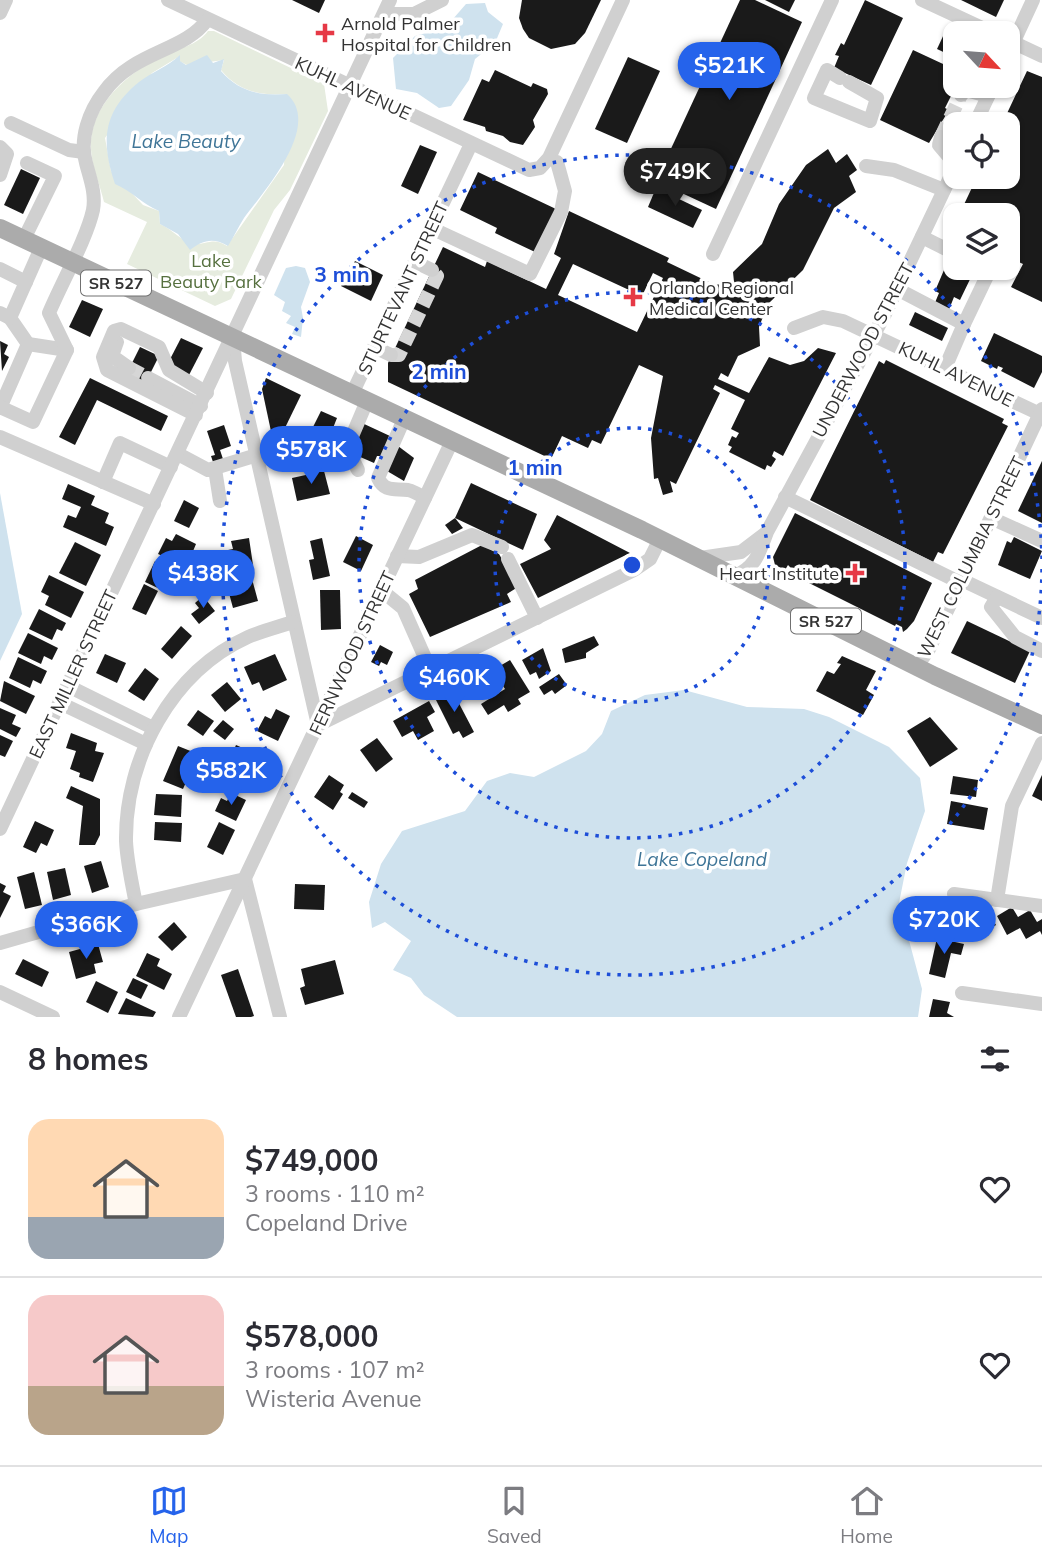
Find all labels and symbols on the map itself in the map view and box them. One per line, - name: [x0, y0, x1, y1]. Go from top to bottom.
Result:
- place label: Arnold Palmer Hospital for Children: [341, 12, 512, 56]
- north arrow: [943, 21, 1020, 98]
- marker: Arnold Palmer Hospital for Children: [315, 23, 335, 43]
- pin: $521K: [680, 42, 778, 102]
- street label: KUHL AVENUE: [291, 51, 415, 125]
- water label: Lake Beauty: [131, 129, 241, 153]
- pin: $749K: [626, 148, 724, 208]
- street label: STURTEVANT STREET: [353, 198, 453, 378]
- park label: Lake Beauty Park: [160, 249, 263, 293]
- street label: UNDERWOOD STREET: [807, 259, 919, 441]
- text: 3 min: [314, 261, 370, 287]
- road number: SR 527: [81, 270, 151, 296]
- place label: Orlando Regional Medical Center: [649, 276, 794, 320]
- marker: Orlando Regional Medical Center: [623, 287, 643, 307]
- street label: KUHL AVENUE: [895, 336, 1017, 412]
- text: 2 min: [411, 358, 467, 384]
- pin: $578K: [262, 426, 360, 486]
- street label: WEST COLUMBIA STREET: [912, 452, 1030, 662]
- text: 1 min: [507, 454, 563, 480]
- pin: $438K: [154, 550, 252, 610]
- centre of rings: [620, 553, 644, 577]
- place label: Heart Institute: [719, 562, 839, 585]
- marker: Heart Institute: [845, 563, 865, 583]
- street label: FERNWOOD STREET: [304, 567, 400, 739]
- street label: EAST MILLER STREET: [24, 586, 122, 762]
- road number: SR 527: [791, 608, 861, 634]
- pin: $460K: [405, 654, 503, 714]
- pin: $582K: [182, 748, 280, 807]
- water label: Lake Copeland: [637, 847, 768, 871]
- pin: $720K: [895, 897, 993, 956]
- pin: $366K: [37, 902, 135, 961]

